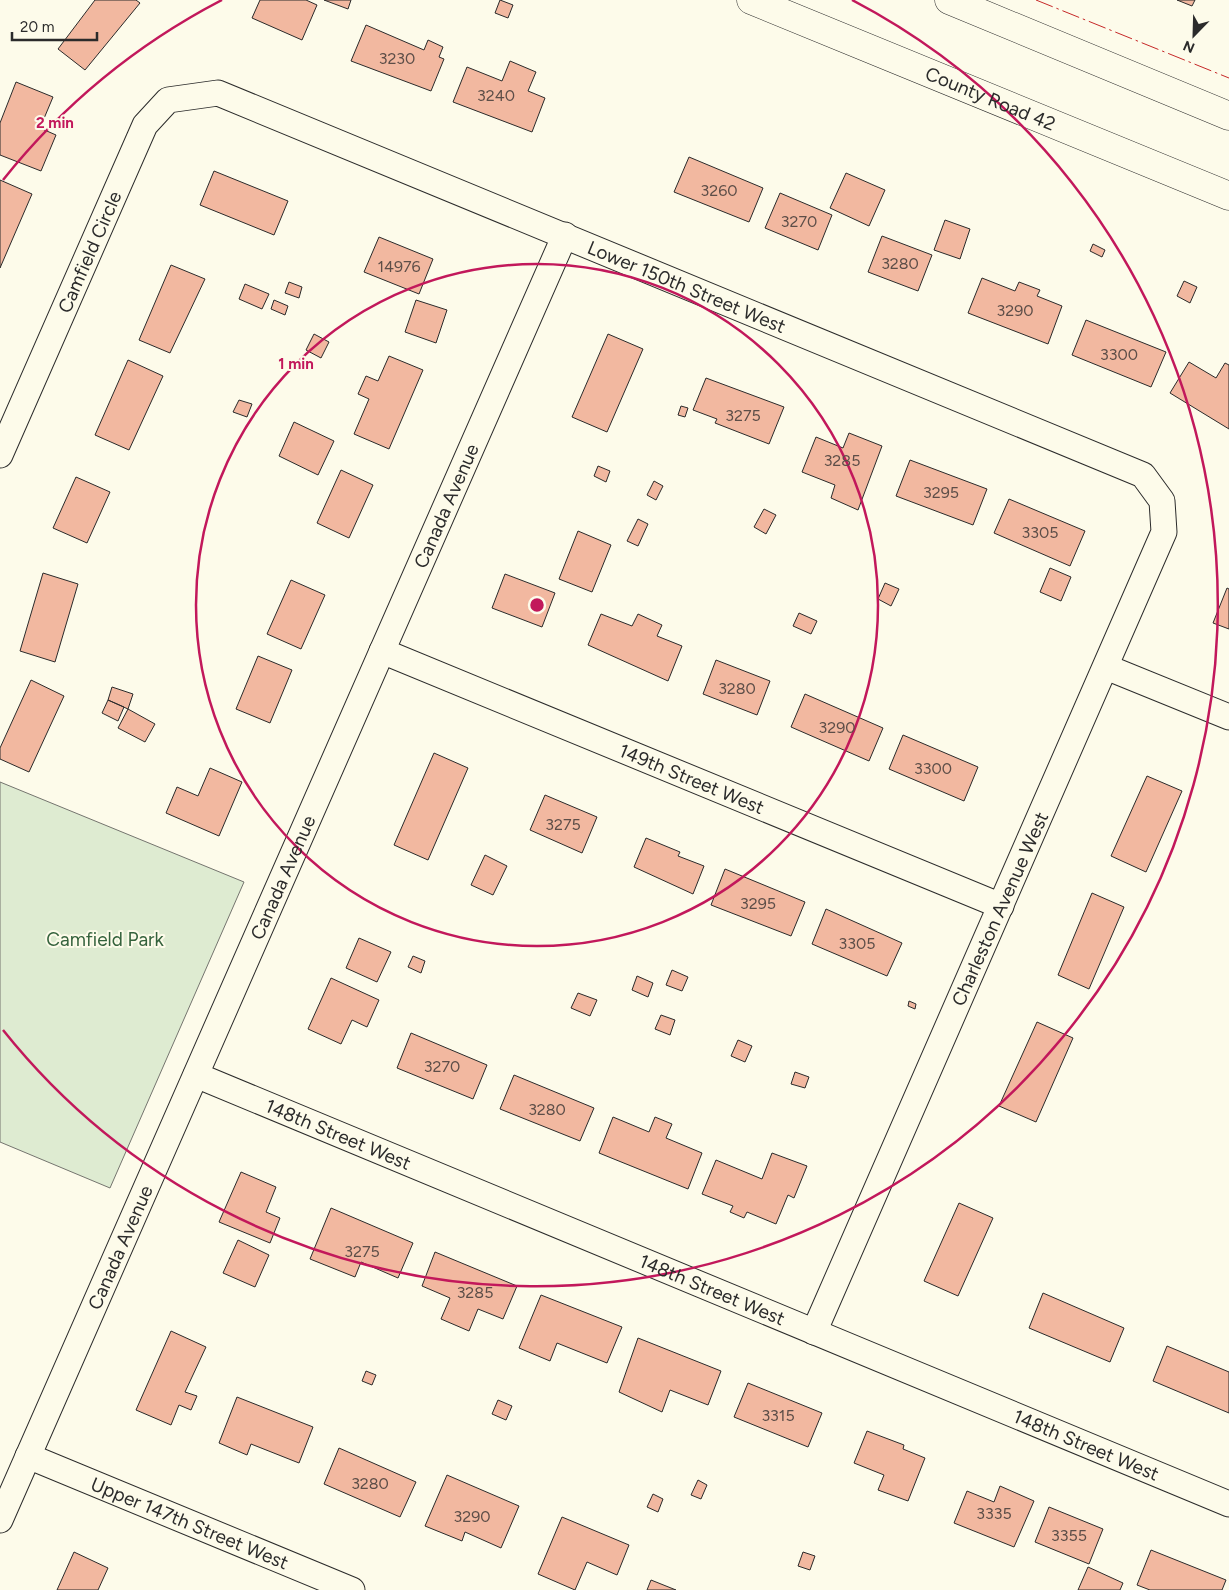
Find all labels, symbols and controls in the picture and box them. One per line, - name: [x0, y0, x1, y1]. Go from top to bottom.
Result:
- scale bar: [12, 10, 98, 42]
- north arrow: [1169, 10, 1219, 60]
- text: 20 m: [20, 18, 54, 36]
- text: N: [1181, 37, 1197, 56]
- house number: 3230: [379, 49, 415, 68]
- street label: County Road 42: [922, 61, 1059, 135]
- house number: 3240: [477, 86, 515, 105]
- text: 2 min: [36, 114, 74, 132]
- house number: 3260: [701, 181, 737, 200]
- street label: Camfield Circle: [52, 187, 126, 316]
- house number: 3270: [781, 212, 817, 231]
- street label: Lower 150th Street West: [584, 235, 789, 338]
- house number: 3280: [881, 254, 919, 273]
- house number: 14976: [377, 257, 421, 276]
- house number: 3290: [997, 301, 1033, 320]
- house number: 3300: [1100, 345, 1138, 364]
- text: 1 min: [278, 355, 314, 373]
- house number: 3275: [725, 406, 761, 425]
- street label: Canada Avenue: [409, 440, 483, 571]
- house number: 3285: [824, 451, 860, 470]
- house number: 3295: [923, 483, 959, 502]
- house number: 3305: [1022, 523, 1058, 542]
- centre of rings: [528, 596, 546, 614]
- house number: 3280: [718, 679, 756, 698]
- house number: 3290: [819, 718, 855, 737]
- street label: 149th Street West: [616, 738, 768, 819]
- house number: 3300: [914, 759, 952, 778]
- street label: Charleston Avenue West: [947, 808, 1053, 1010]
- street label: Canada Avenue: [245, 812, 320, 943]
- house number: 3275: [545, 815, 581, 834]
- house number: 3295: [740, 894, 776, 913]
- park label: Camfield Park: [46, 928, 165, 951]
- house number: 3305: [839, 934, 875, 953]
- house number: 3270: [424, 1057, 460, 1076]
- street label: 148th Street West: [262, 1094, 415, 1175]
- house number: 3280: [528, 1100, 566, 1119]
- street label: Canada Avenue: [83, 1181, 157, 1313]
- house number: 3275: [344, 1242, 380, 1261]
- street label: 148th Street West: [636, 1249, 789, 1330]
- house number: 3285: [457, 1283, 493, 1302]
- street label: 148th Street West: [1010, 1404, 1163, 1485]
- house number: 3315: [761, 1406, 795, 1425]
- street label: Upper 147th Street West: [88, 1472, 292, 1574]
- house number: 3280: [351, 1474, 389, 1493]
- house number: 3335: [976, 1504, 1012, 1523]
- house number: 3290: [454, 1507, 490, 1526]
- house number: 3355: [1051, 1526, 1087, 1545]

